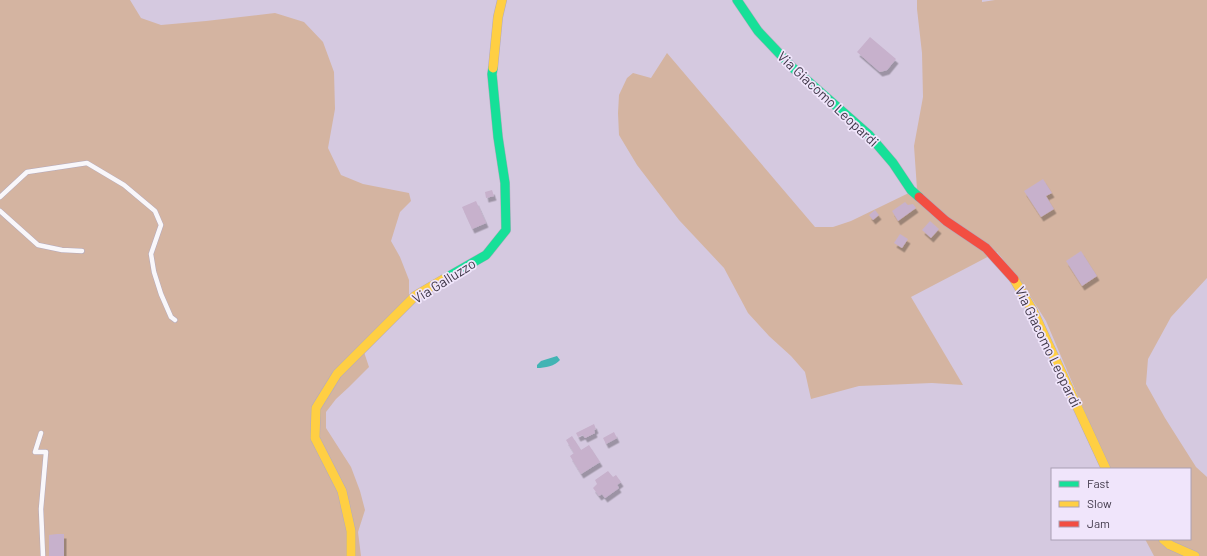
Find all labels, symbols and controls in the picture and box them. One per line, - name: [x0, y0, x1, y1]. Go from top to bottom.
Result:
- street label: Via Giacomo Leopardi: [774, 47, 882, 150]
- street label: Via Galluzzo: [409, 254, 479, 307]
- street label: Via Giacomo Leopardi: [1012, 284, 1085, 410]
- legend: [1051, 468, 1191, 540]
- text: Fast: [1087, 476, 1110, 490]
- text: Slow: [1087, 496, 1112, 510]
- text: Jam: [1087, 516, 1110, 530]

